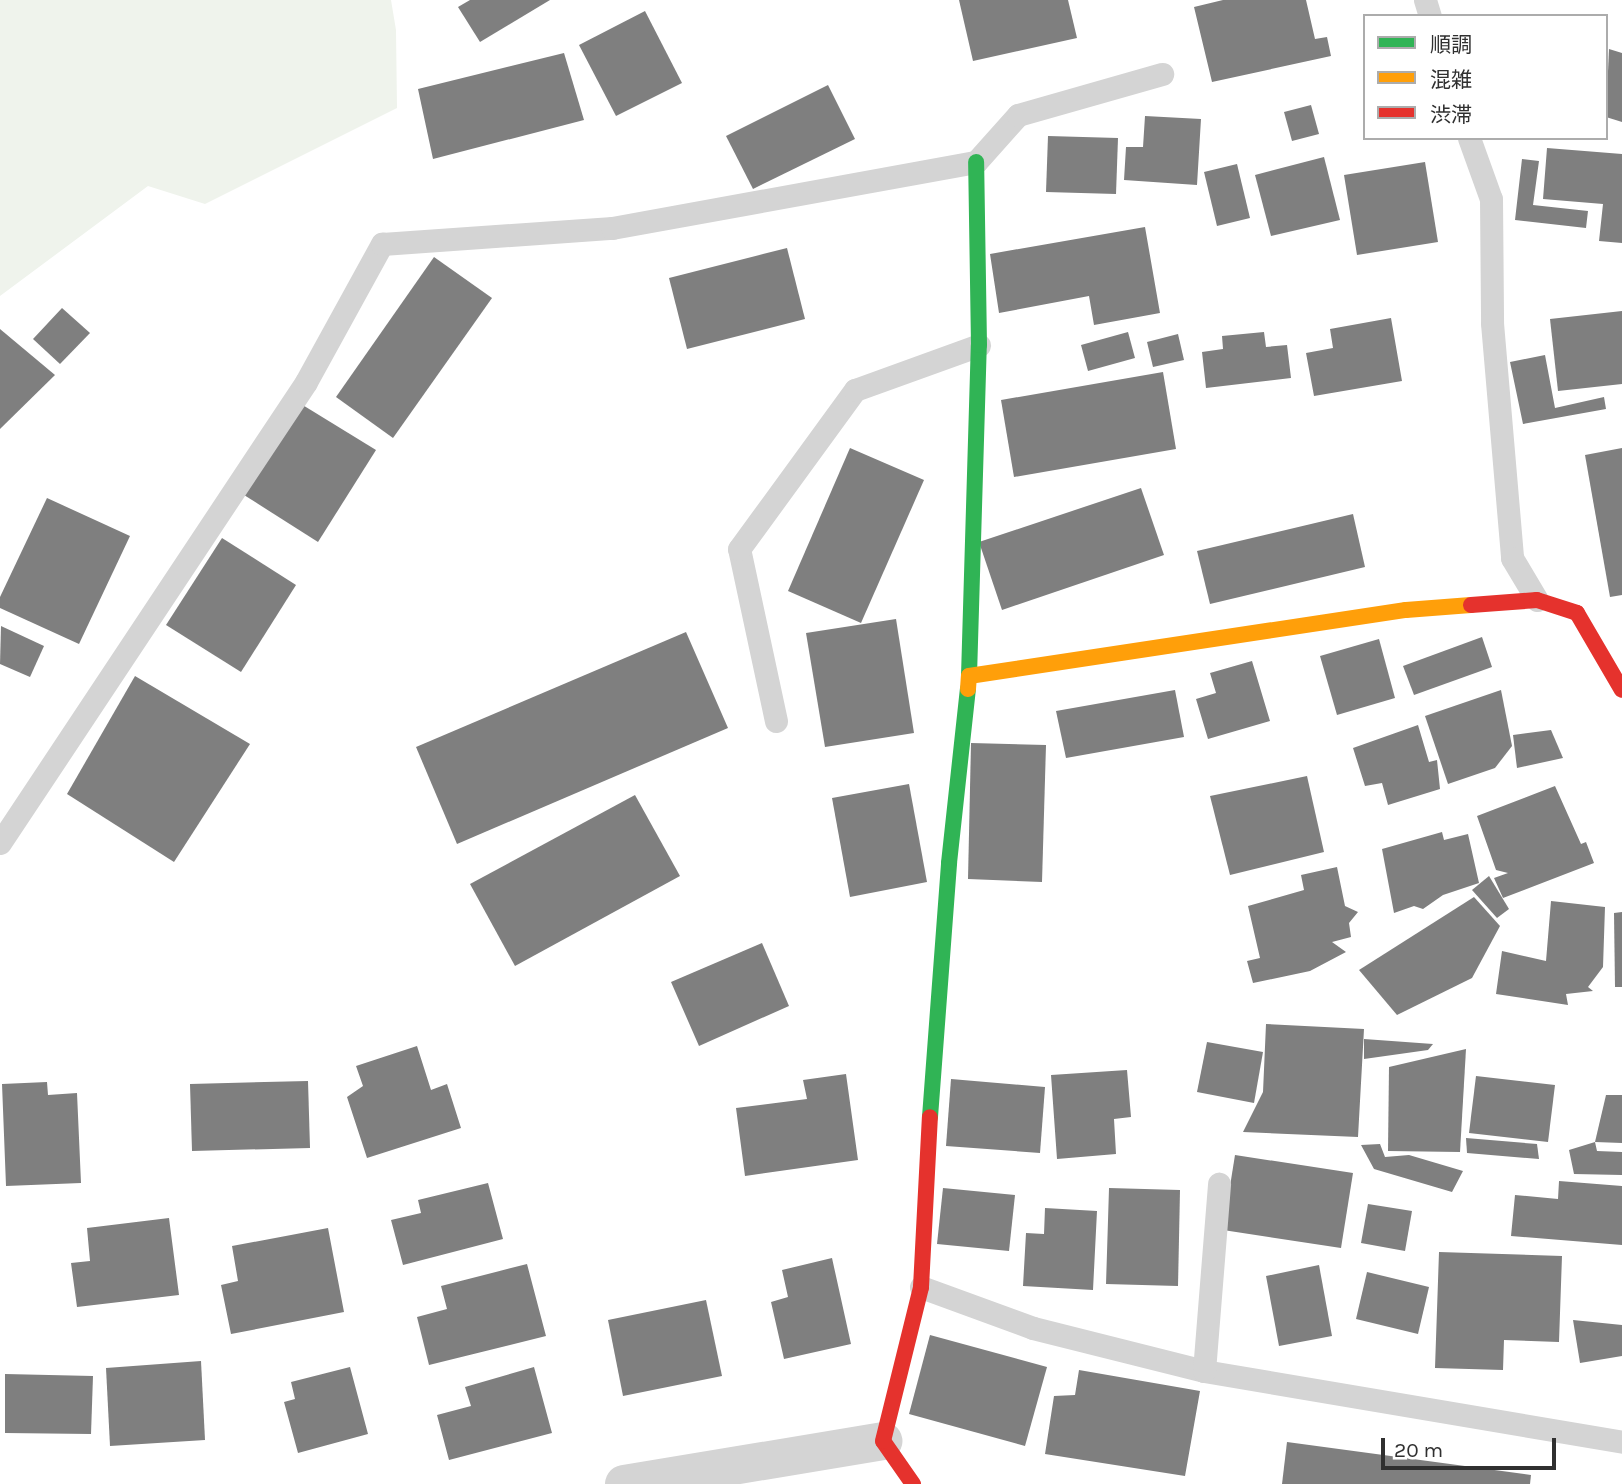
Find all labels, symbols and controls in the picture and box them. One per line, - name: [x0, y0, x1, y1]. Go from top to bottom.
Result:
- legend: [1363, 14, 1608, 140]
- text: 順調: [1430, 33, 1472, 57]
- text: 混雑: [1430, 68, 1472, 92]
- text: 渋滞: [1430, 103, 1472, 127]
- scale bar: [1384, 1424, 1559, 1468]
- text: 20 m: [1394, 1438, 1443, 1462]

